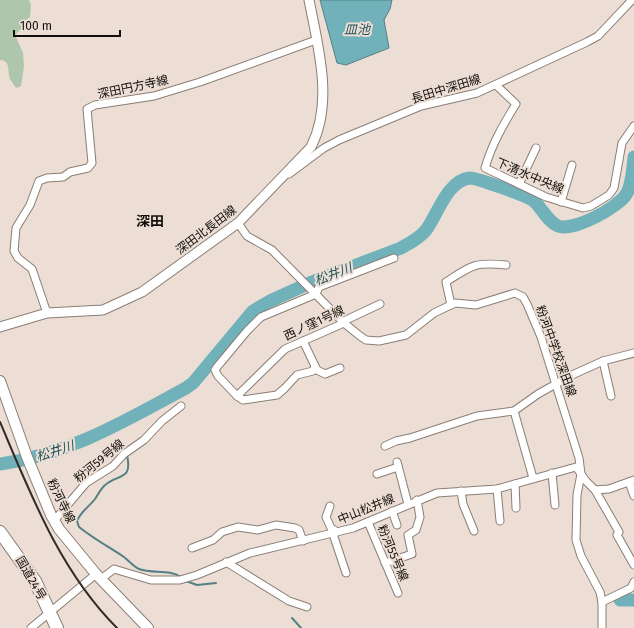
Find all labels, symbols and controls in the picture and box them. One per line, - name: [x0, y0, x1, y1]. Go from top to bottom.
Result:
- scale bar: [14, 12, 120, 38]
- text: 100 m: [20, 19, 52, 33]
- water label: 皿池: [344, 22, 372, 37]
- street label: 長田中深田線: [410, 72, 482, 106]
- street label: 深田円方寺線: [96, 73, 170, 101]
- street label: 下清水中央線: [494, 155, 566, 197]
- street label: 深田北長田線: [173, 203, 239, 257]
- district label: 深田: [136, 213, 164, 230]
- water label: 松井川: [312, 259, 356, 288]
- street label: 西ノ窪1号線: [281, 303, 347, 343]
- street label: 粉河中学校深田線: [533, 303, 579, 399]
- water label: 松井川: [34, 437, 78, 464]
- street label: 粉河59号線: [71, 437, 127, 485]
- street label: 粉河寺線: [44, 476, 78, 526]
- street label: 中山松井線: [336, 491, 396, 527]
- street label: 粉河55号線: [375, 523, 411, 583]
- street label: 国道24号: [13, 554, 49, 602]

